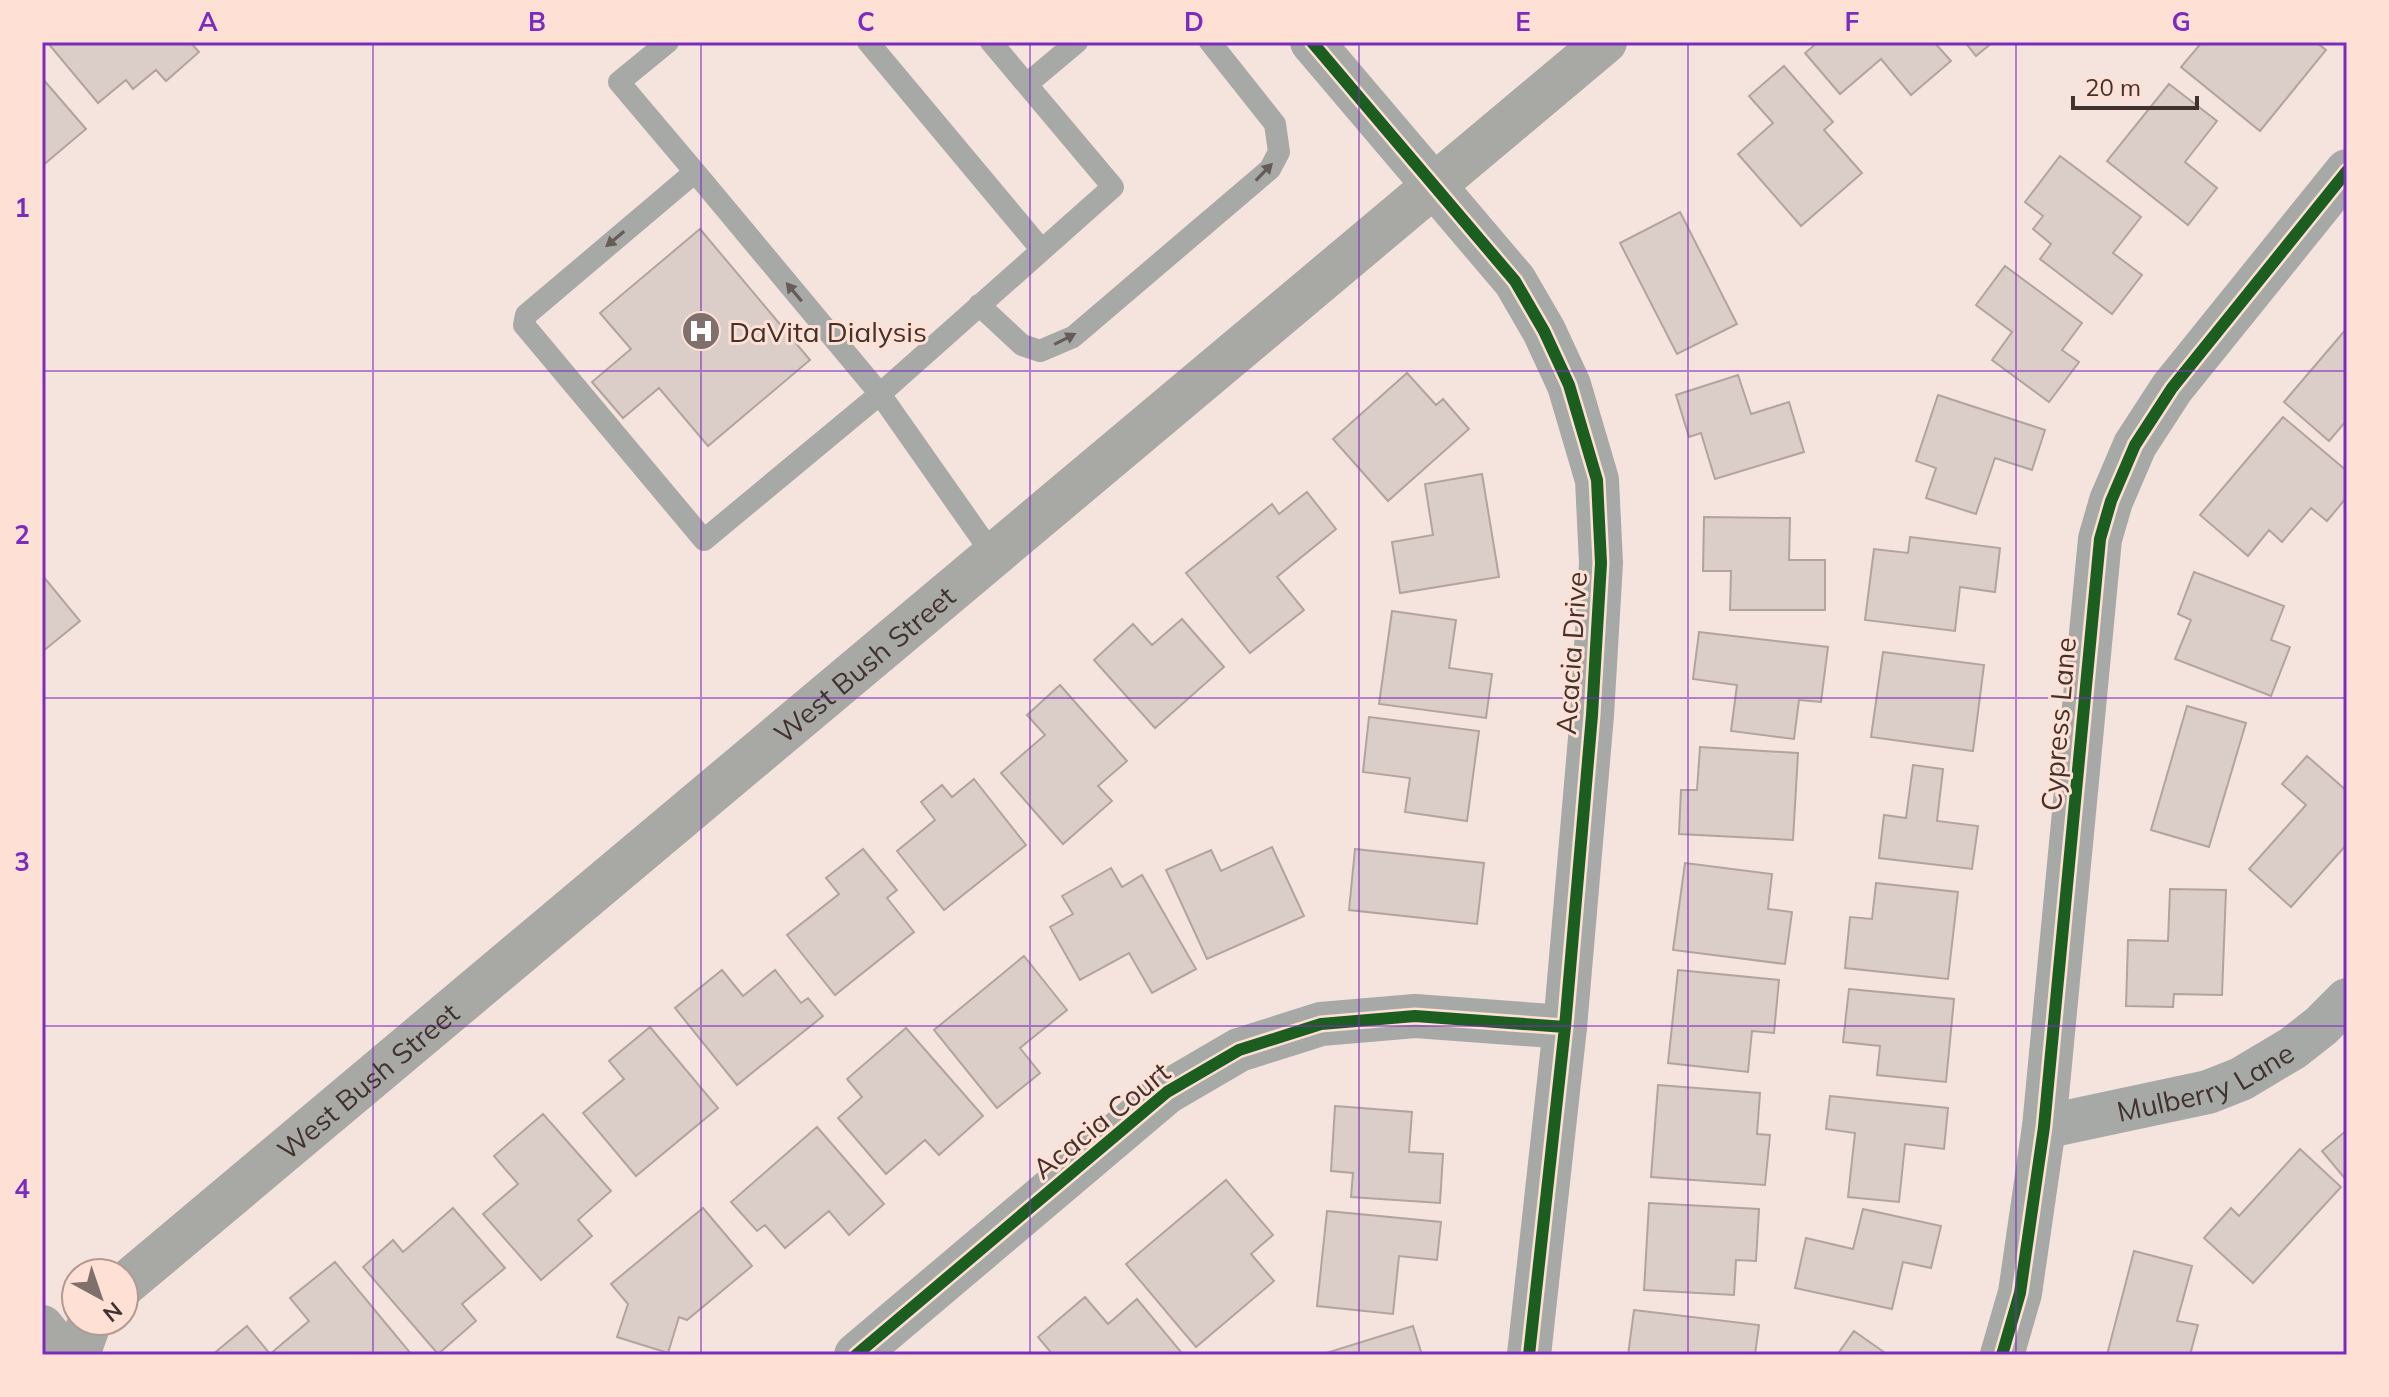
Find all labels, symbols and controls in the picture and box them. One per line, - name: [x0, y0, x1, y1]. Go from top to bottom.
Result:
- text: A: [198, 5, 218, 38]
- text: B: [528, 5, 546, 38]
- text: C: [857, 5, 875, 38]
- text: D: [1184, 5, 1204, 38]
- text: E: [1515, 5, 1531, 38]
- text: F: [1845, 5, 1860, 38]
- text: G: [2171, 5, 2191, 38]
- scale bar: [2073, 60, 2197, 110]
- text: 20 m: [2085, 72, 2141, 102]
- one-way arrow: [1254, 163, 1272, 182]
- text: 1: [14, 191, 30, 224]
- one-way arrow: [605, 230, 625, 247]
- one-way arrow: [786, 282, 803, 302]
- hospital icon: DaVita Dialysis: [680, 310, 722, 352]
- place label: DaVita Dialysis: [729, 314, 927, 349]
- one-way arrow: [1054, 332, 1077, 346]
- text: 2: [14, 518, 30, 551]
- street label: Acacia Drive: [1548, 570, 1594, 736]
- street label: West Bush Street: [766, 578, 962, 750]
- street label: Cypress Lane: [2033, 636, 2083, 812]
- text: 3: [14, 845, 30, 878]
- street label: West Bush Street: [270, 994, 466, 1167]
- street label: Mulberry Lane: [2114, 1034, 2300, 1128]
- street label: Acacia Court: [1025, 1054, 1177, 1186]
- text: 4: [14, 1172, 30, 1205]
- north arrow: [60, 1257, 140, 1337]
- text: N: [97, 1296, 128, 1328]

